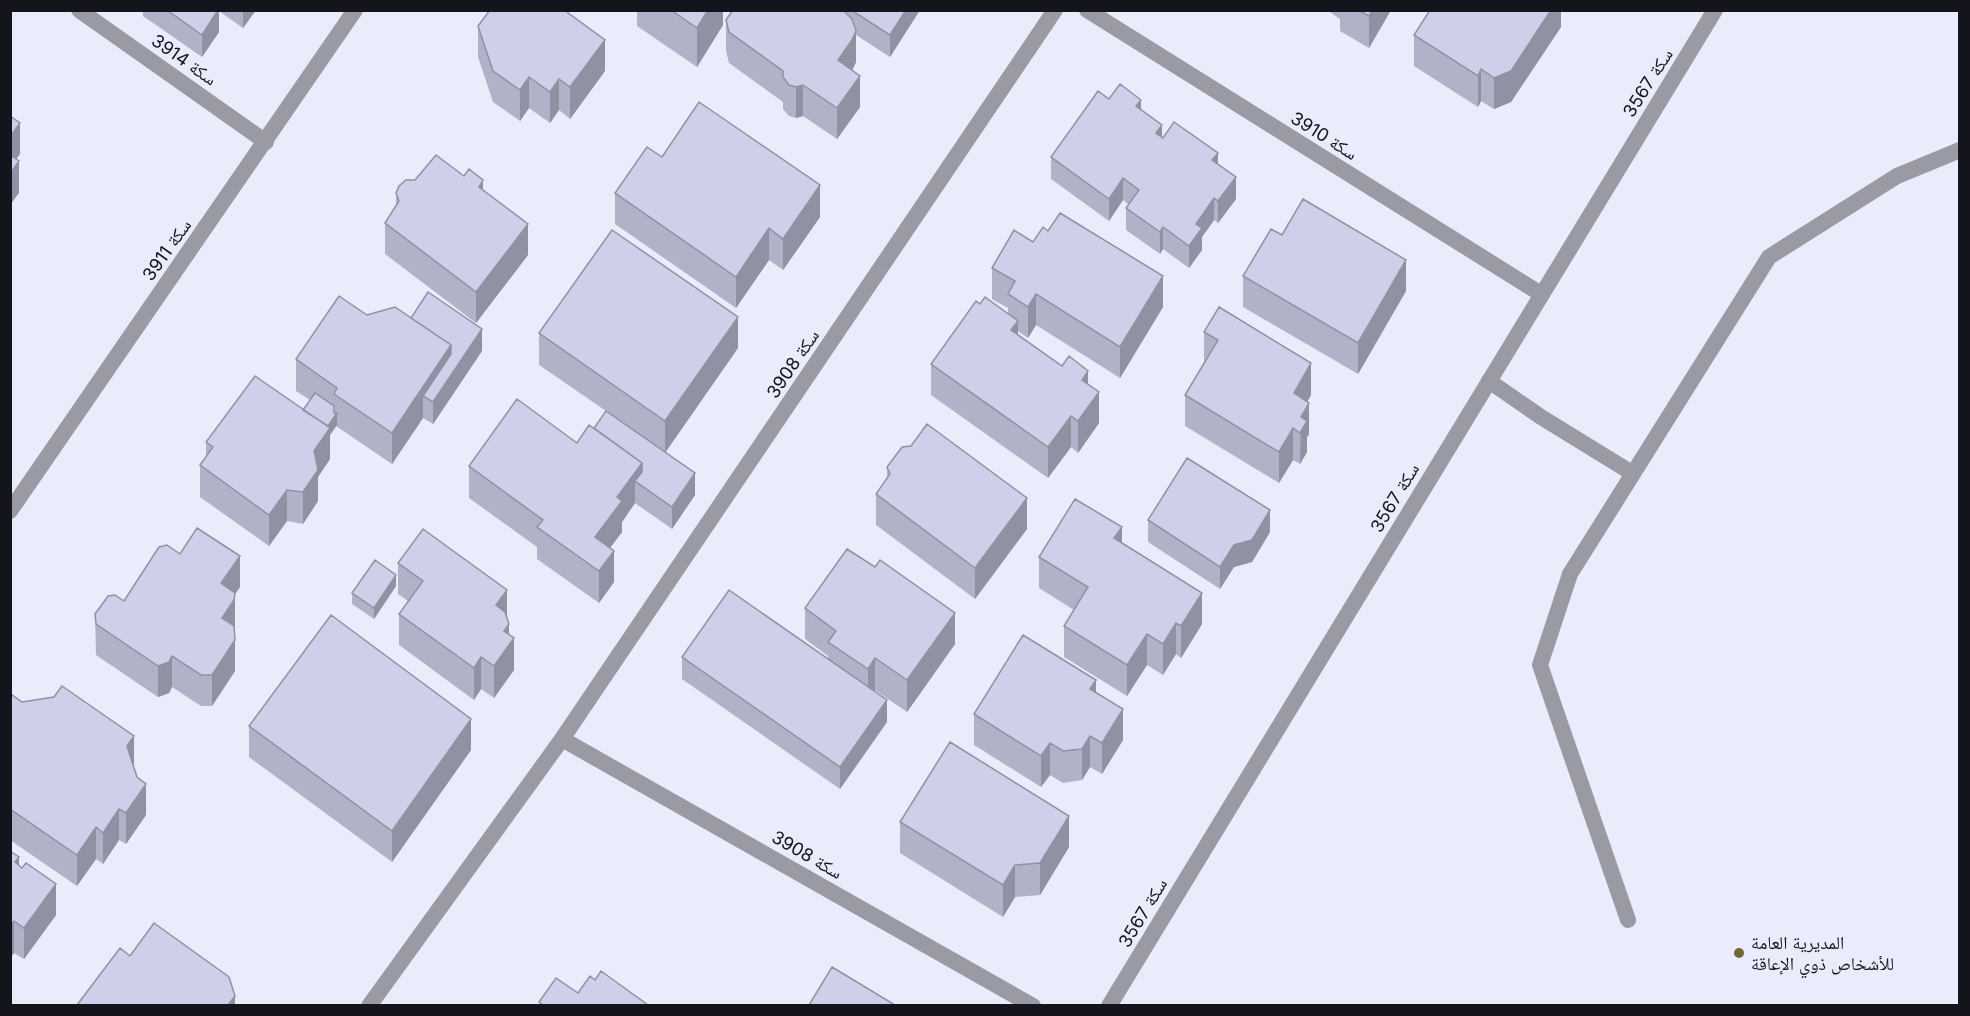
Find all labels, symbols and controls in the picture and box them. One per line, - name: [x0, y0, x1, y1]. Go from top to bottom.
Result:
- street label: سكة 3914: [148, 30, 221, 90]
- street label: سكة 3567: [1618, 45, 1677, 121]
- street label: سكة 3910: [1287, 107, 1361, 164]
- street label: سكة 3911: [138, 215, 195, 285]
- street label: سكة 3908: [762, 325, 823, 402]
- street label: سكة 3567: [1366, 459, 1423, 536]
- street label: سكة 3908: [768, 826, 846, 883]
- street label: سكة 3567: [1114, 874, 1171, 951]
- place label: المديرية العامة للأشخاص ذوي الإعاقة: [1751, 932, 1894, 979]
- marker: المديرية العامة للأشخاص ذوي الإعاقة: [1732, 946, 1746, 960]

